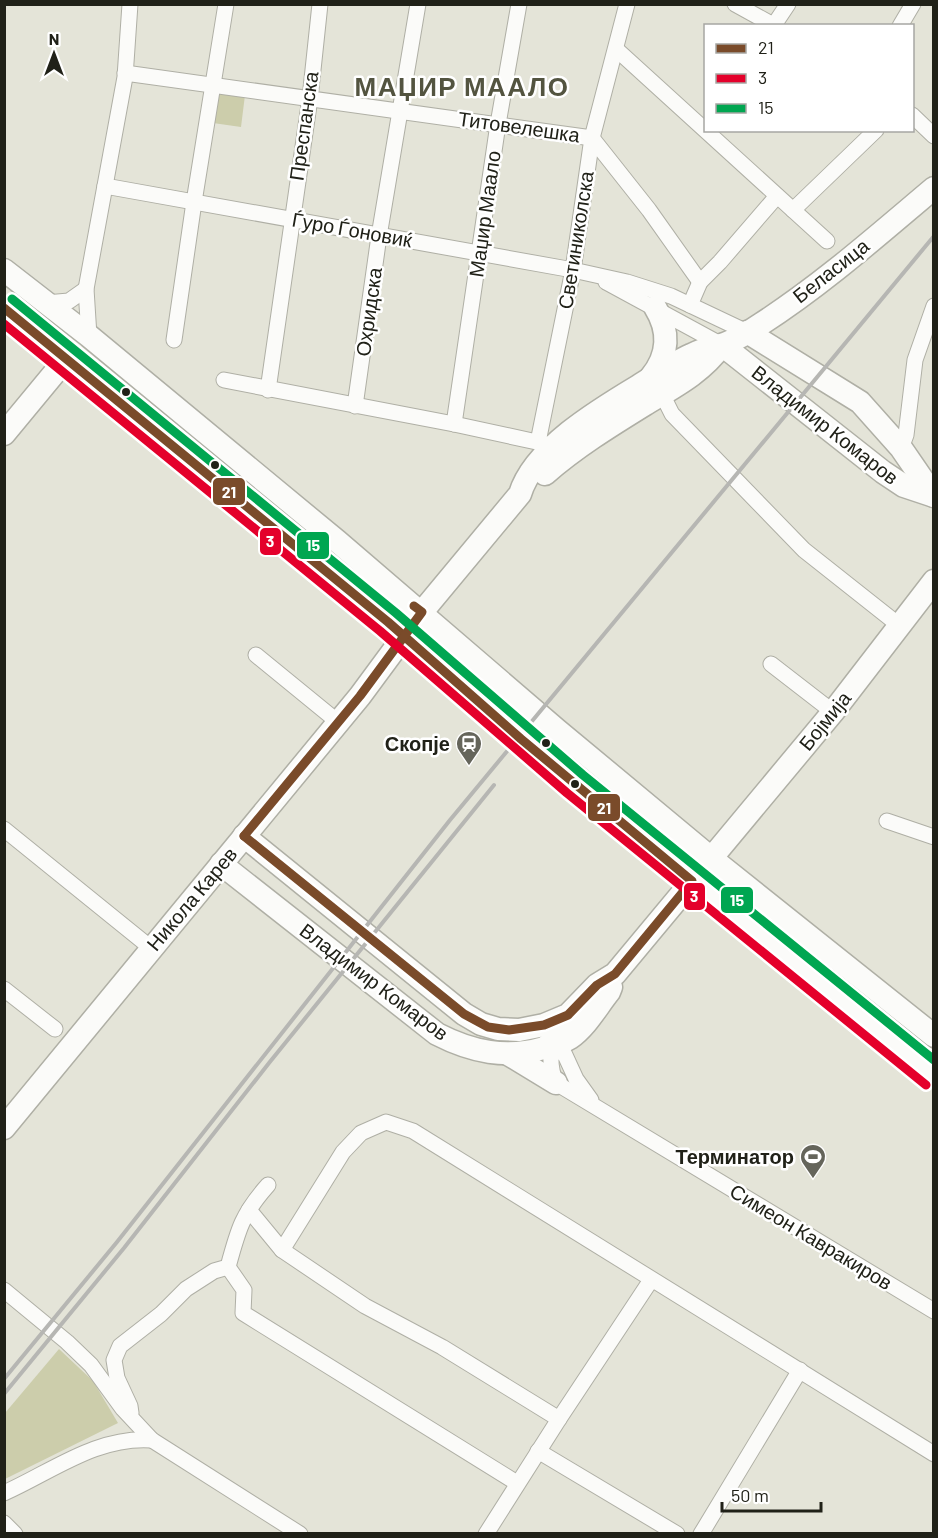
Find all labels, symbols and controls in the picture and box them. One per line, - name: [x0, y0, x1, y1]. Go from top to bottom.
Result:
- north arrow: [24, 24, 84, 84]
- legend: [704, 24, 914, 132]
- text: N: [49, 29, 59, 48]
- text: 21: [758, 36, 774, 58]
- text: 3: [758, 66, 767, 88]
- street label: Преспанска: [283, 69, 323, 182]
- district label: МАЏИР МААЛО: [355, 70, 569, 101]
- text: 15: [758, 96, 774, 118]
- street label: Титовелешка: [457, 106, 582, 147]
- street label: Маџир Маало: [463, 149, 505, 279]
- street label: Светиниколска: [552, 168, 598, 311]
- street label: Ѓуро Ѓоновиќ: [290, 207, 414, 251]
- street label: Беласица: [787, 232, 874, 307]
- street label: Охридска: [350, 265, 386, 358]
- street label: Владимир Комаров: [747, 359, 904, 489]
- unlabelled marker: [120, 386, 132, 398]
- unlabelled marker: [209, 459, 221, 471]
- line badge: 21: [212, 477, 246, 506]
- text: 21: [222, 482, 236, 501]
- line badge: 3: [259, 527, 282, 556]
- text: 3: [266, 531, 274, 550]
- line badge: 15: [296, 531, 330, 560]
- text: 15: [306, 535, 321, 554]
- street label: Бојмија: [793, 685, 856, 755]
- station icon: Скопје: [454, 729, 484, 767]
- place label: Скопје: [385, 731, 450, 755]
- unlabelled marker: [540, 737, 552, 749]
- unlabelled marker: [569, 778, 581, 790]
- line badge: 21: [587, 793, 621, 822]
- text: 21: [597, 798, 611, 817]
- street label: Никола Карев: [141, 842, 241, 955]
- line badge: 3: [683, 882, 706, 911]
- text: 3: [690, 886, 698, 905]
- line badge: 15: [720, 886, 754, 914]
- text: 15: [730, 890, 745, 909]
- street label: Владимир Комаров: [296, 918, 454, 1045]
- sports icon: Терминатор: [798, 1142, 828, 1180]
- place label: Терминатор: [675, 1144, 794, 1168]
- street label: Симеон Кавракиров: [726, 1178, 897, 1294]
- scale bar: [722, 1475, 821, 1513]
- text: 50 m: [731, 1484, 769, 1506]

